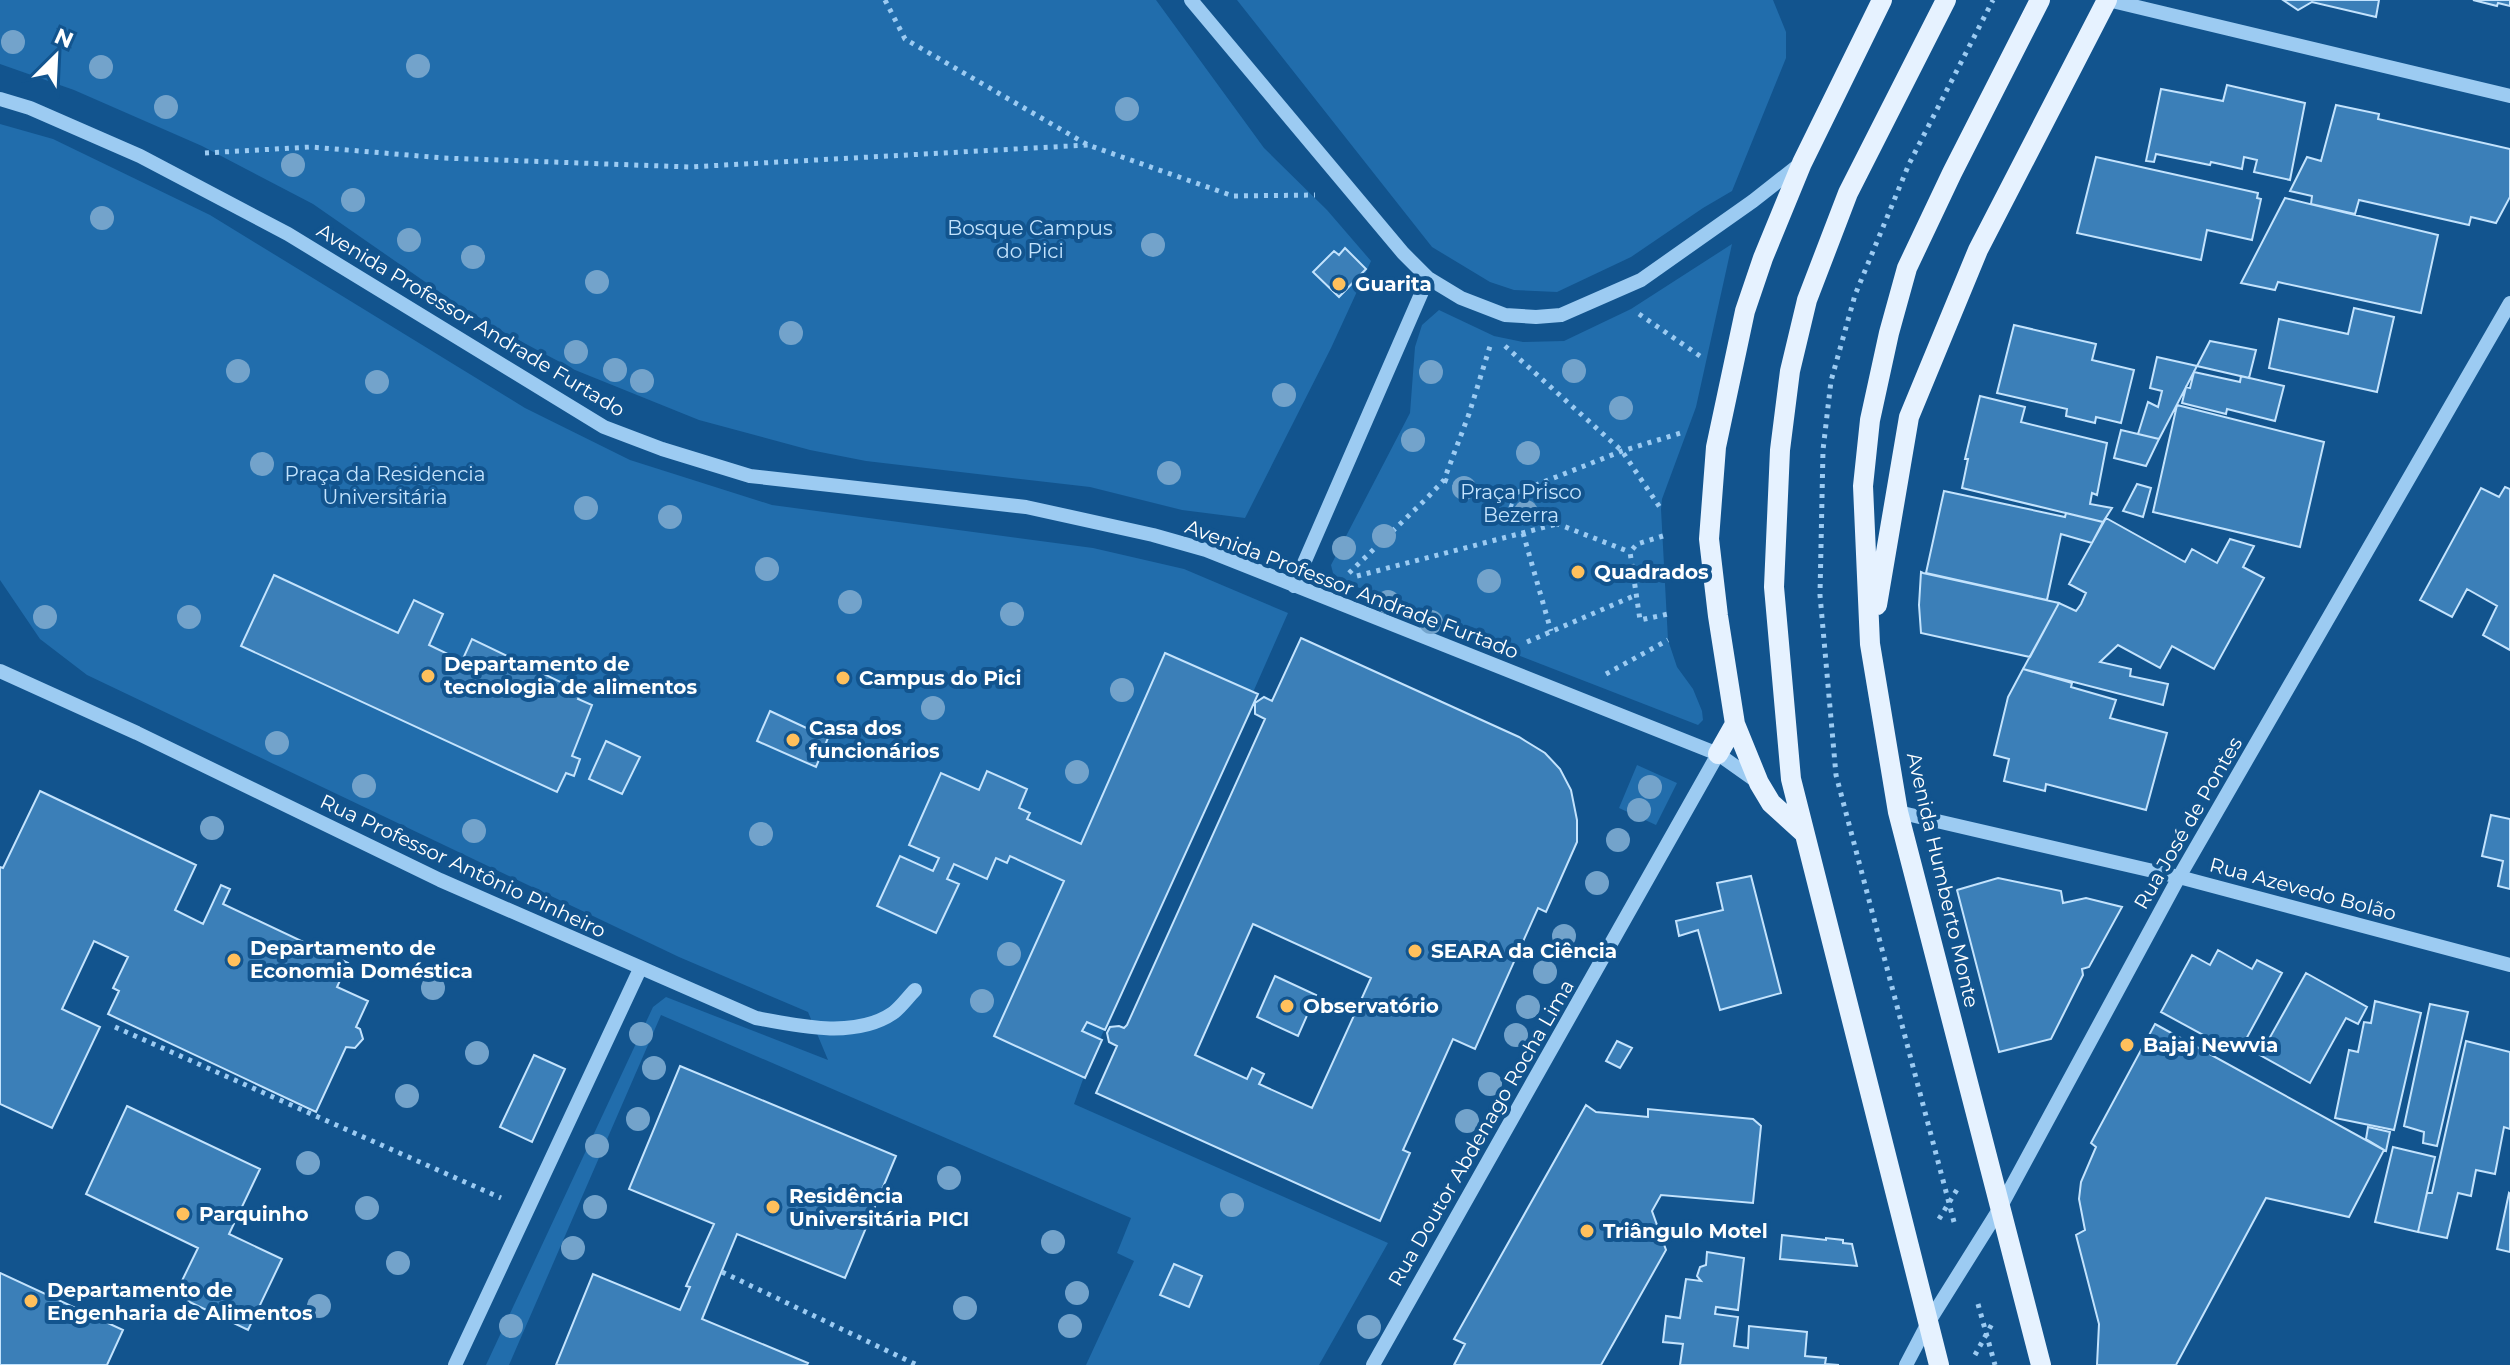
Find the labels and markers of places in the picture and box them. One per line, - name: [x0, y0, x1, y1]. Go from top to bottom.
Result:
- place label: Guarita: [1355, 272, 1432, 296]
- marker: Guarita: [1330, 275, 1348, 293]
- place label: Quadrados: [1594, 560, 1709, 584]
- marker: Quadrados: [1569, 563, 1587, 581]
- place label: Departamento de tecnologia de alimentos: [444, 652, 697, 699]
- place label: Campus do Pici: [859, 666, 1022, 690]
- marker: Departamento de tecnologia de alimentos: [419, 667, 437, 685]
- marker: Campus do Pici: [834, 669, 852, 687]
- place label: Casa dos funcionários: [809, 716, 940, 763]
- marker: Casa dos funcionários: [784, 731, 802, 749]
- place label: Departamento de Economia Doméstica: [250, 936, 473, 983]
- place label: SEARA da Ciência: [1431, 939, 1617, 963]
- marker: SEARA da Ciência: [1406, 942, 1424, 960]
- marker: Departamento de Economia Doméstica: [225, 951, 243, 969]
- place label: Observatório: [1303, 994, 1439, 1018]
- marker: Observatório: [1278, 997, 1296, 1015]
- place label: Bajaj Newvia: [2143, 1033, 2278, 1057]
- marker: Bajaj Newvia: [2118, 1036, 2136, 1054]
- place label: Residência Universitária PICI: [789, 1184, 969, 1231]
- marker: Residência Universitária PICI: [764, 1198, 782, 1216]
- place label: Parquinho: [199, 1202, 309, 1226]
- marker: Parquinho: [174, 1205, 192, 1223]
- place label: Triângulo Motel: [1603, 1219, 1768, 1243]
- marker: Triângulo Motel: [1578, 1222, 1596, 1240]
- place label: Departamento de Engenharia de Alimentos: [47, 1278, 313, 1325]
- marker: Departamento de Engenharia de Alimentos: [22, 1292, 40, 1310]

